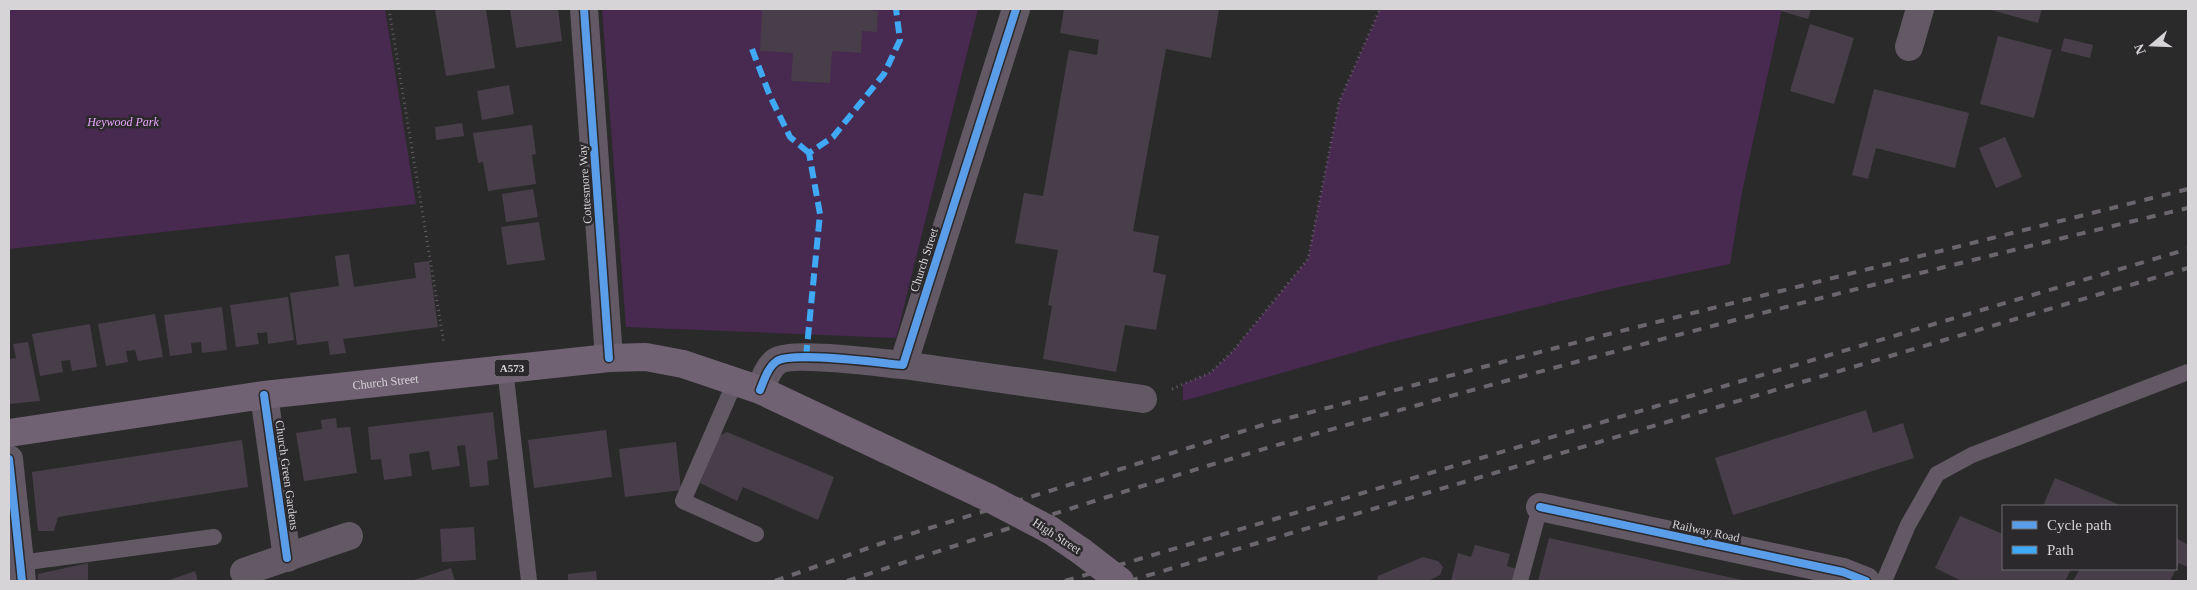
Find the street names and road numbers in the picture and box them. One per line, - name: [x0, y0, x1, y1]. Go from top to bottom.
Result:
- street label: Cottesmore Way: [575, 144, 595, 224]
- street label: Church Street: [907, 226, 941, 294]
- road number: A573: [494, 359, 530, 376]
- street label: Church Street: [352, 371, 420, 392]
- street label: Church Green Gardens: [272, 419, 302, 531]
- street label: High Street: [1030, 515, 1084, 557]
- street label: Railway Road: [1671, 517, 1741, 545]

